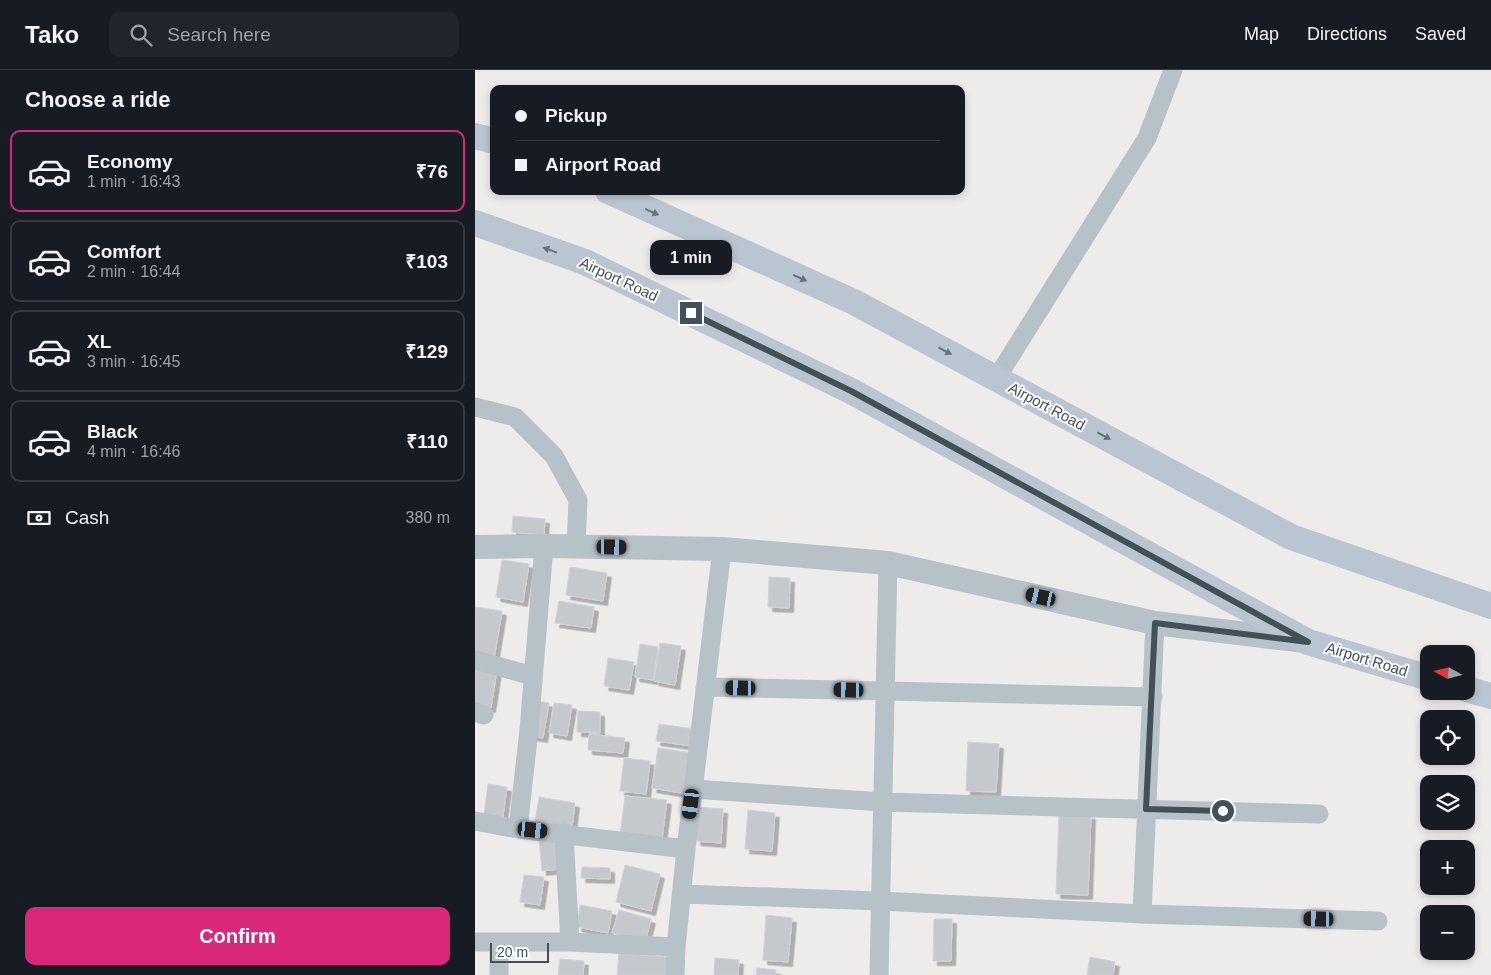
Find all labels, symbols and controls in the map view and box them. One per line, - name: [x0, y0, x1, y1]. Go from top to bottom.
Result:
- search box: [109, 12, 459, 57]
- text: Tako: [25, 21, 79, 48]
- icon: search: [127, 21, 155, 49]
- text: Search here: [167, 24, 271, 45]
- text: Map: [1244, 24, 1279, 44]
- text: Directions: [1307, 24, 1387, 44]
- text: Saved: [1415, 24, 1466, 44]
- text: Choose a ride: [25, 87, 170, 112]
- text: Pickup: [545, 105, 607, 126]
- icon: car: [27, 149, 72, 194]
- text: Economy: [87, 151, 173, 172]
- text: Airport Road: [545, 154, 661, 175]
- text: ₹76: [416, 161, 448, 182]
- text: 1 min · 16:43: [87, 173, 180, 190]
- one-way arrow: [645, 208, 659, 216]
- icon: car: [27, 239, 72, 284]
- callout: 1 min: [650, 240, 732, 276]
- text: Comfort: [87, 241, 161, 262]
- one-way arrow: [542, 245, 557, 253]
- text: 1 min: [670, 249, 712, 266]
- text: ₹103: [405, 251, 448, 272]
- street label: Airport Road: [577, 254, 661, 304]
- text: 2 min · 16:44: [87, 263, 180, 280]
- one-way arrow: [793, 275, 807, 283]
- route end: [680, 302, 702, 324]
- icon: car: [27, 329, 72, 374]
- text: XL: [87, 331, 111, 352]
- text: ₹129: [405, 341, 448, 362]
- one-way arrow: [938, 347, 952, 356]
- text: 3 min · 16:45: [87, 353, 180, 370]
- street label: Airport Road: [1006, 379, 1088, 433]
- icon: car: [27, 419, 72, 464]
- text: Black: [87, 421, 138, 442]
- text: ₹110: [406, 431, 448, 452]
- one-way arrow: [1097, 432, 1111, 441]
- text: 4 min · 16:46: [87, 443, 180, 460]
- icon: cash: [25, 504, 53, 532]
- text: Cash: [65, 507, 109, 528]
- text: 380 m: [406, 509, 450, 526]
- car: [596, 539, 627, 555]
- car: [1024, 586, 1057, 608]
- street label: Airport Road: [1324, 639, 1410, 679]
- north arrow: [1420, 645, 1475, 700]
- map controls: [1420, 645, 1475, 960]
- car: [725, 680, 756, 696]
- car: [833, 682, 864, 698]
- button: locate: [1420, 710, 1475, 765]
- button: layers: [1420, 775, 1475, 830]
- car: [681, 788, 700, 820]
- route start: [1212, 800, 1234, 822]
- car: [517, 821, 548, 839]
- button: +: [1420, 840, 1475, 895]
- button: −: [1420, 905, 1475, 960]
- button: Confirm: [25, 907, 450, 965]
- car: [1303, 911, 1334, 927]
- scale bar: [490, 940, 549, 963]
- text: 20 m: [497, 944, 528, 960]

